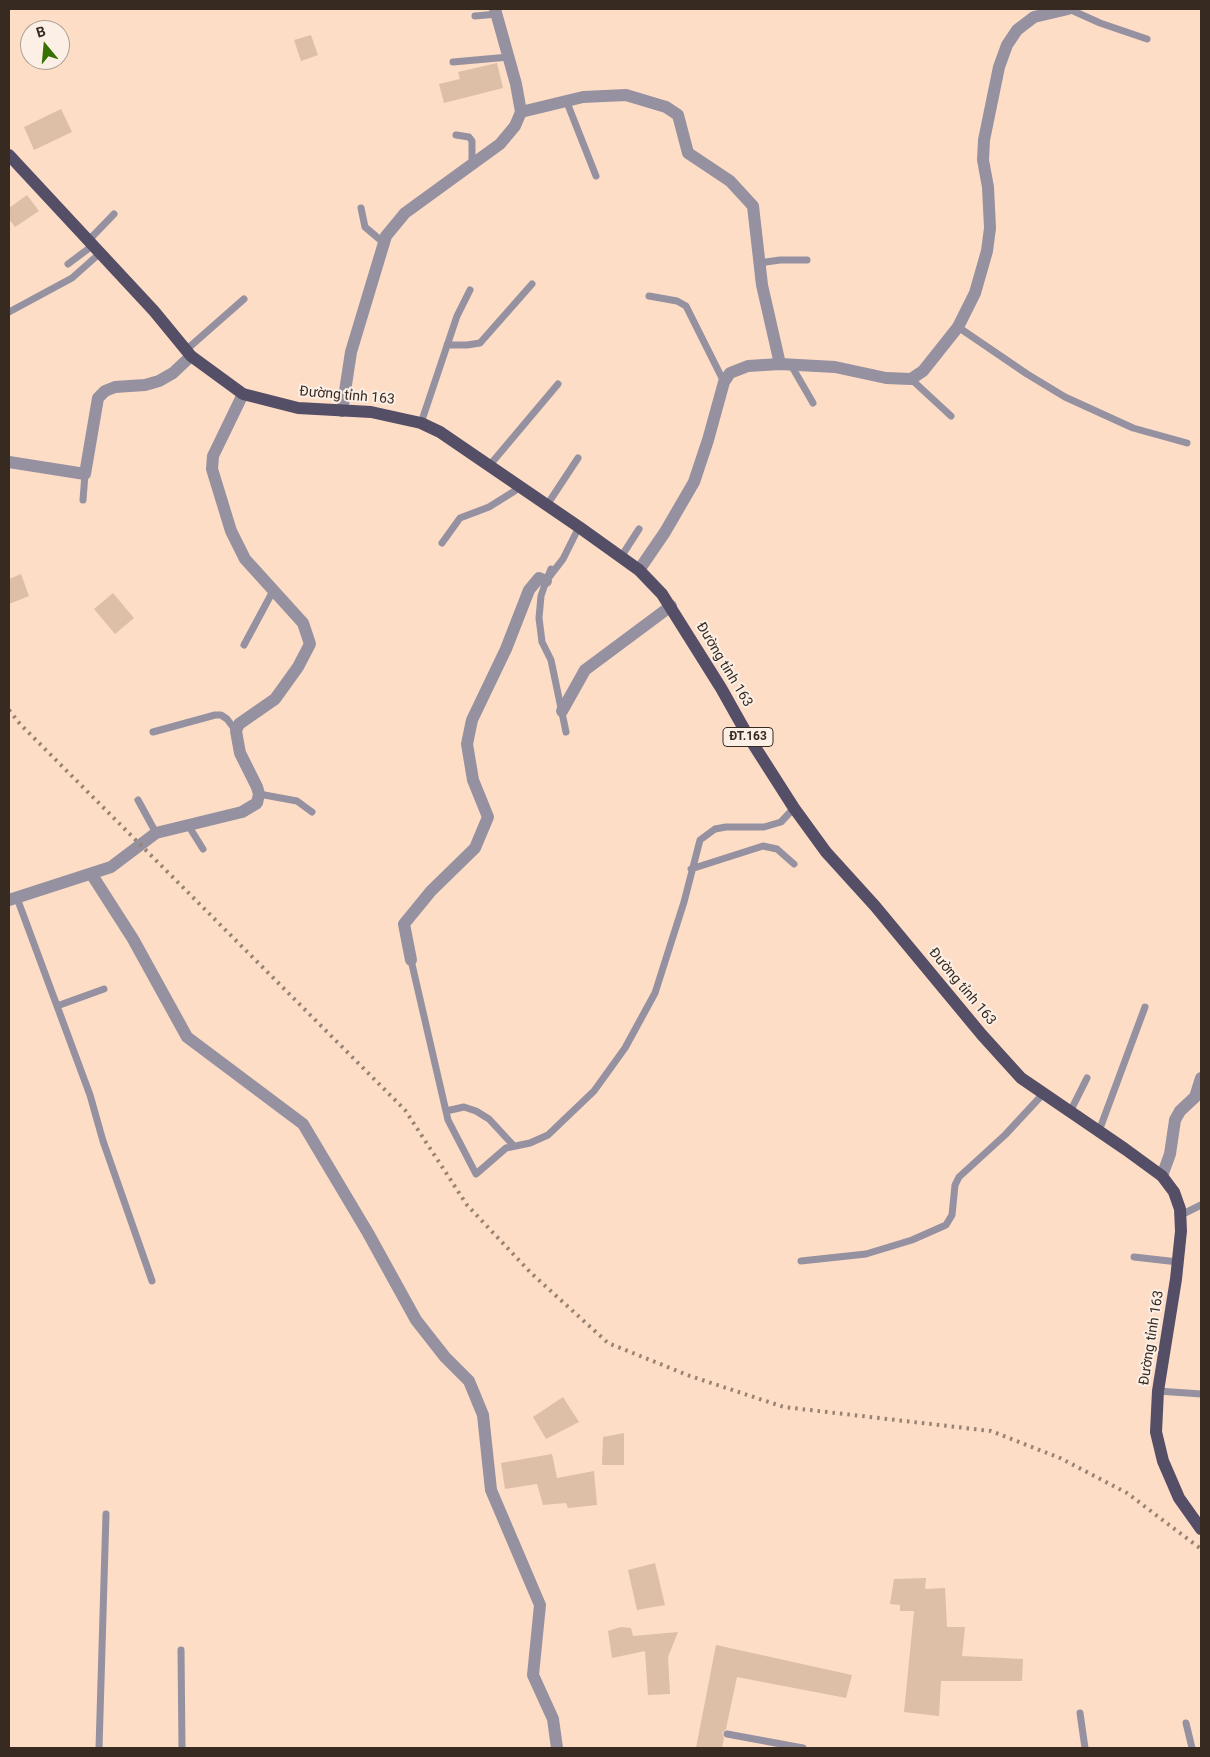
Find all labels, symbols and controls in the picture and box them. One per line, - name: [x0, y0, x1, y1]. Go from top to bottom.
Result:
- north arrow: [20, 20, 70, 70]
- text: B: [34, 23, 48, 41]
- street label: Đường tỉnh 163: [299, 383, 395, 409]
- street label: Đường tỉnh 163: [692, 620, 756, 710]
- road number: ĐT.163: [723, 728, 773, 746]
- street label: Đường tỉnh 163: [925, 945, 999, 1029]
- street label: Đường tỉnh 163: [1136, 1289, 1168, 1387]

